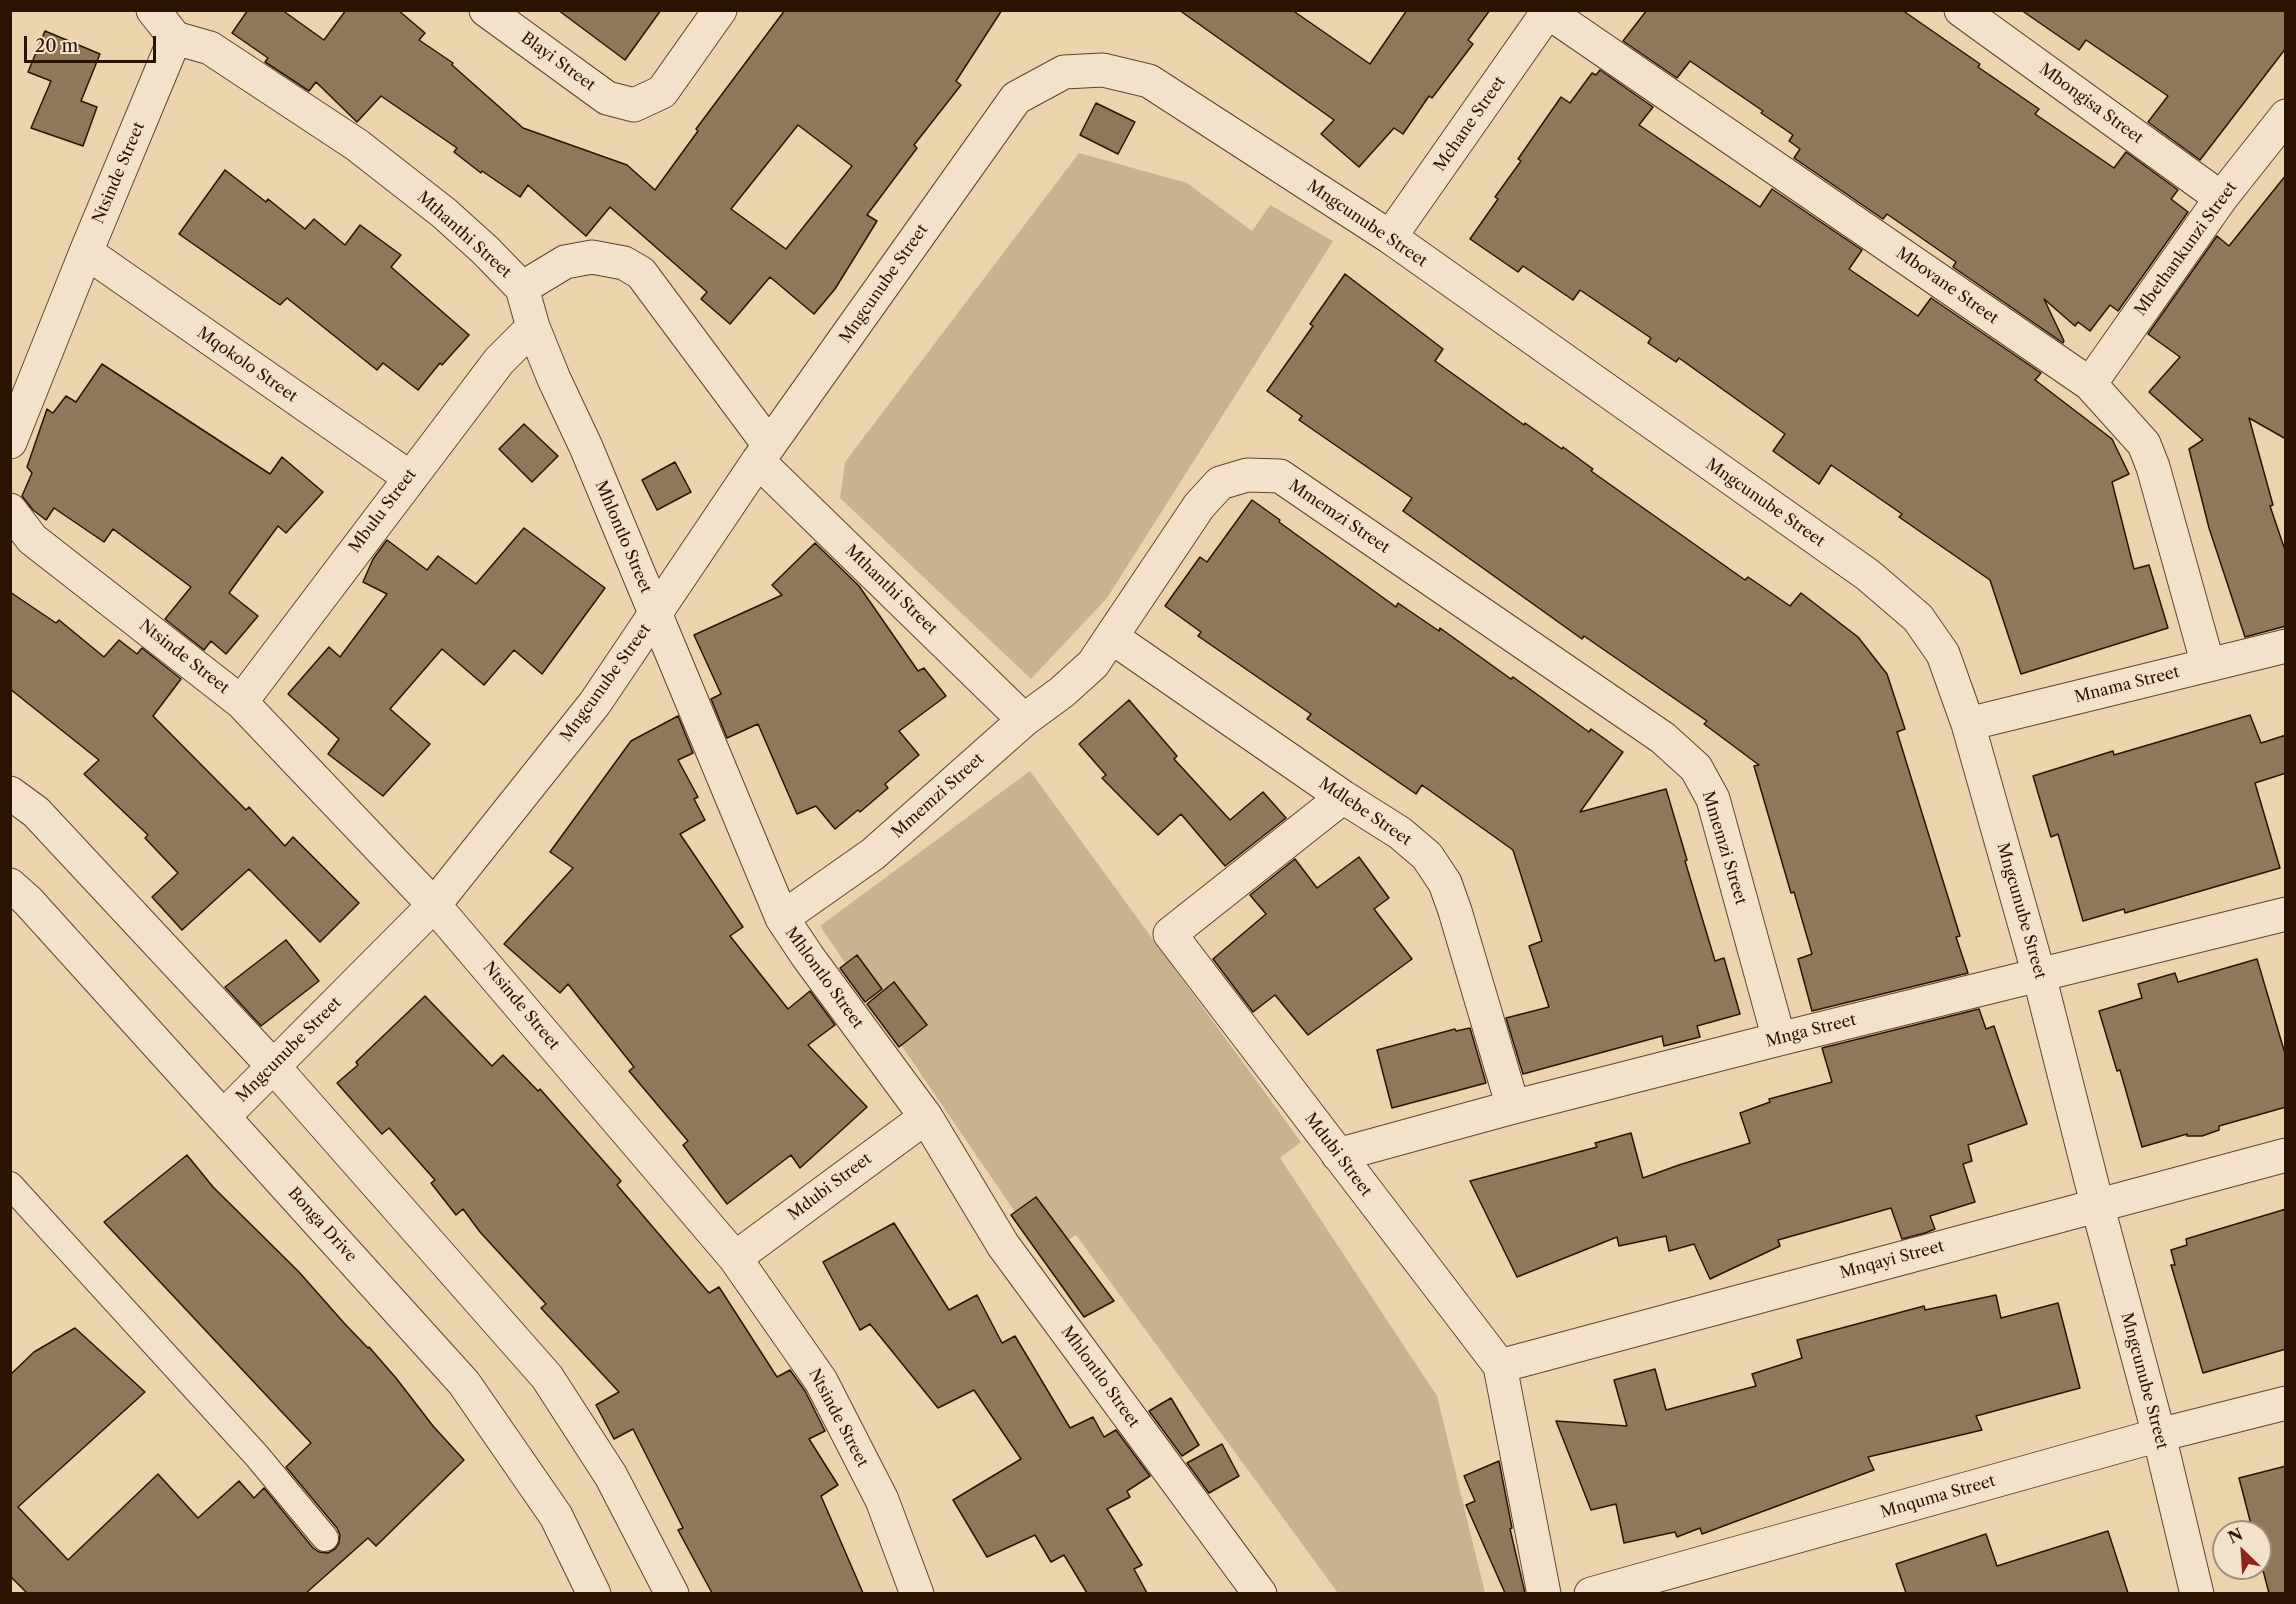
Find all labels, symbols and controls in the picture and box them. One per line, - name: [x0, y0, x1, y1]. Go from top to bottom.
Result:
- scale bar: [27, 24, 159, 62]
- street label: Blayi Street: [517, 29, 599, 95]
- text: 20 m: [35, 35, 78, 57]
- street label: Mbongisa Street: [2035, 60, 2147, 148]
- street label: Mchane Street: [1430, 73, 1510, 175]
- street label: Ntsinde Street: [89, 119, 149, 227]
- street label: Mngcunube Street: [1303, 177, 1431, 271]
- street label: Mbethankunzi Street: [2131, 178, 2241, 320]
- street label: Mthanthi Street: [413, 188, 515, 282]
- street label: Mngcunube Street: [836, 221, 932, 347]
- street label: Mbovane Street: [1892, 244, 2002, 328]
- street label: Mqokolo Street: [193, 323, 301, 407]
- street label: Mngcunube Street: [1702, 455, 1828, 551]
- street label: Mbulu Street: [345, 465, 421, 557]
- street label: Mmemzi Street: [1285, 476, 1393, 558]
- street label: Mhlontlo Street: [591, 478, 655, 596]
- street label: Mthanthi Street: [841, 541, 941, 639]
- street label: Ntsinde Street: [135, 616, 233, 698]
- street label: Mngcunube Street: [557, 620, 655, 746]
- street label: Mnama Street: [2072, 663, 2182, 707]
- street label: Mmemzi Street: [888, 750, 988, 842]
- street label: Mdlebe Street: [1315, 774, 1415, 850]
- street label: Mmemzi Street: [1698, 789, 1750, 907]
- street label: Mngcunube Street: [1992, 841, 2050, 981]
- street label: Mhlontlo Street: [781, 924, 867, 1032]
- street label: Ntsinde Street: [479, 958, 563, 1054]
- street label: Mngcunube Street: [232, 993, 346, 1107]
- street label: Mnga Street: [1764, 1010, 1858, 1052]
- street label: Mdubi Street: [1300, 1109, 1376, 1201]
- street label: Mdubi Street: [784, 1149, 876, 1225]
- street label: Bonga Drive: [284, 1184, 360, 1266]
- street label: Mnqayi Street: [1838, 1237, 1946, 1283]
- street label: Mngcunube Street: [2116, 1310, 2172, 1452]
- street label: Mhlontlo Street: [1057, 1323, 1143, 1431]
- street label: Ntsinde Street: [804, 1365, 872, 1471]
- street label: Mnquma Street: [1878, 1471, 1998, 1523]
- north arrow: [2212, 1520, 2272, 1580]
- text: N: [2225, 1523, 2246, 1548]

